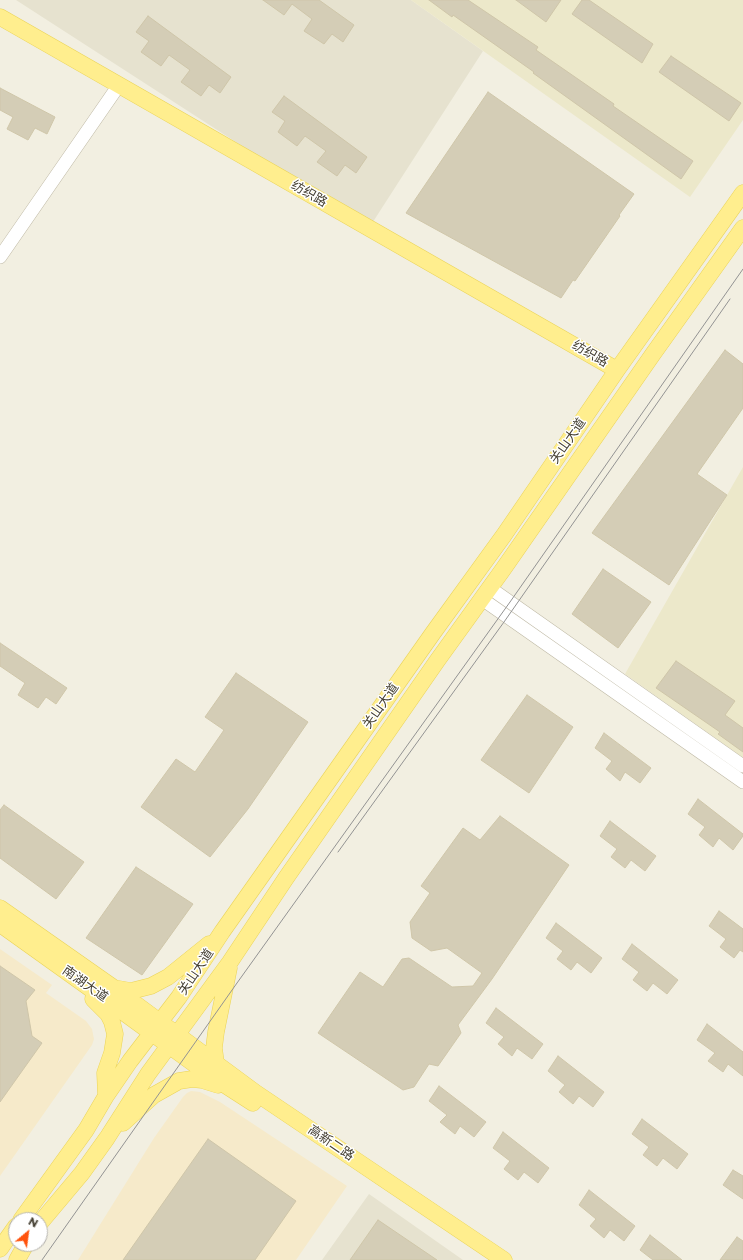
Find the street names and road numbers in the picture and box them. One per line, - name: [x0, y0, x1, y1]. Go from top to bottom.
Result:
- street label: 纺织路: [288, 177, 330, 211]
- street label: 纺织路: [569, 337, 611, 371]
- street label: 关山大道: [547, 415, 589, 467]
- street label: 关山大道: [360, 680, 402, 732]
- street label: 关山大道: [175, 946, 217, 998]
- street label: 南湖大道: [59, 963, 111, 1005]
- street label: 高新二路: [305, 1122, 357, 1164]

